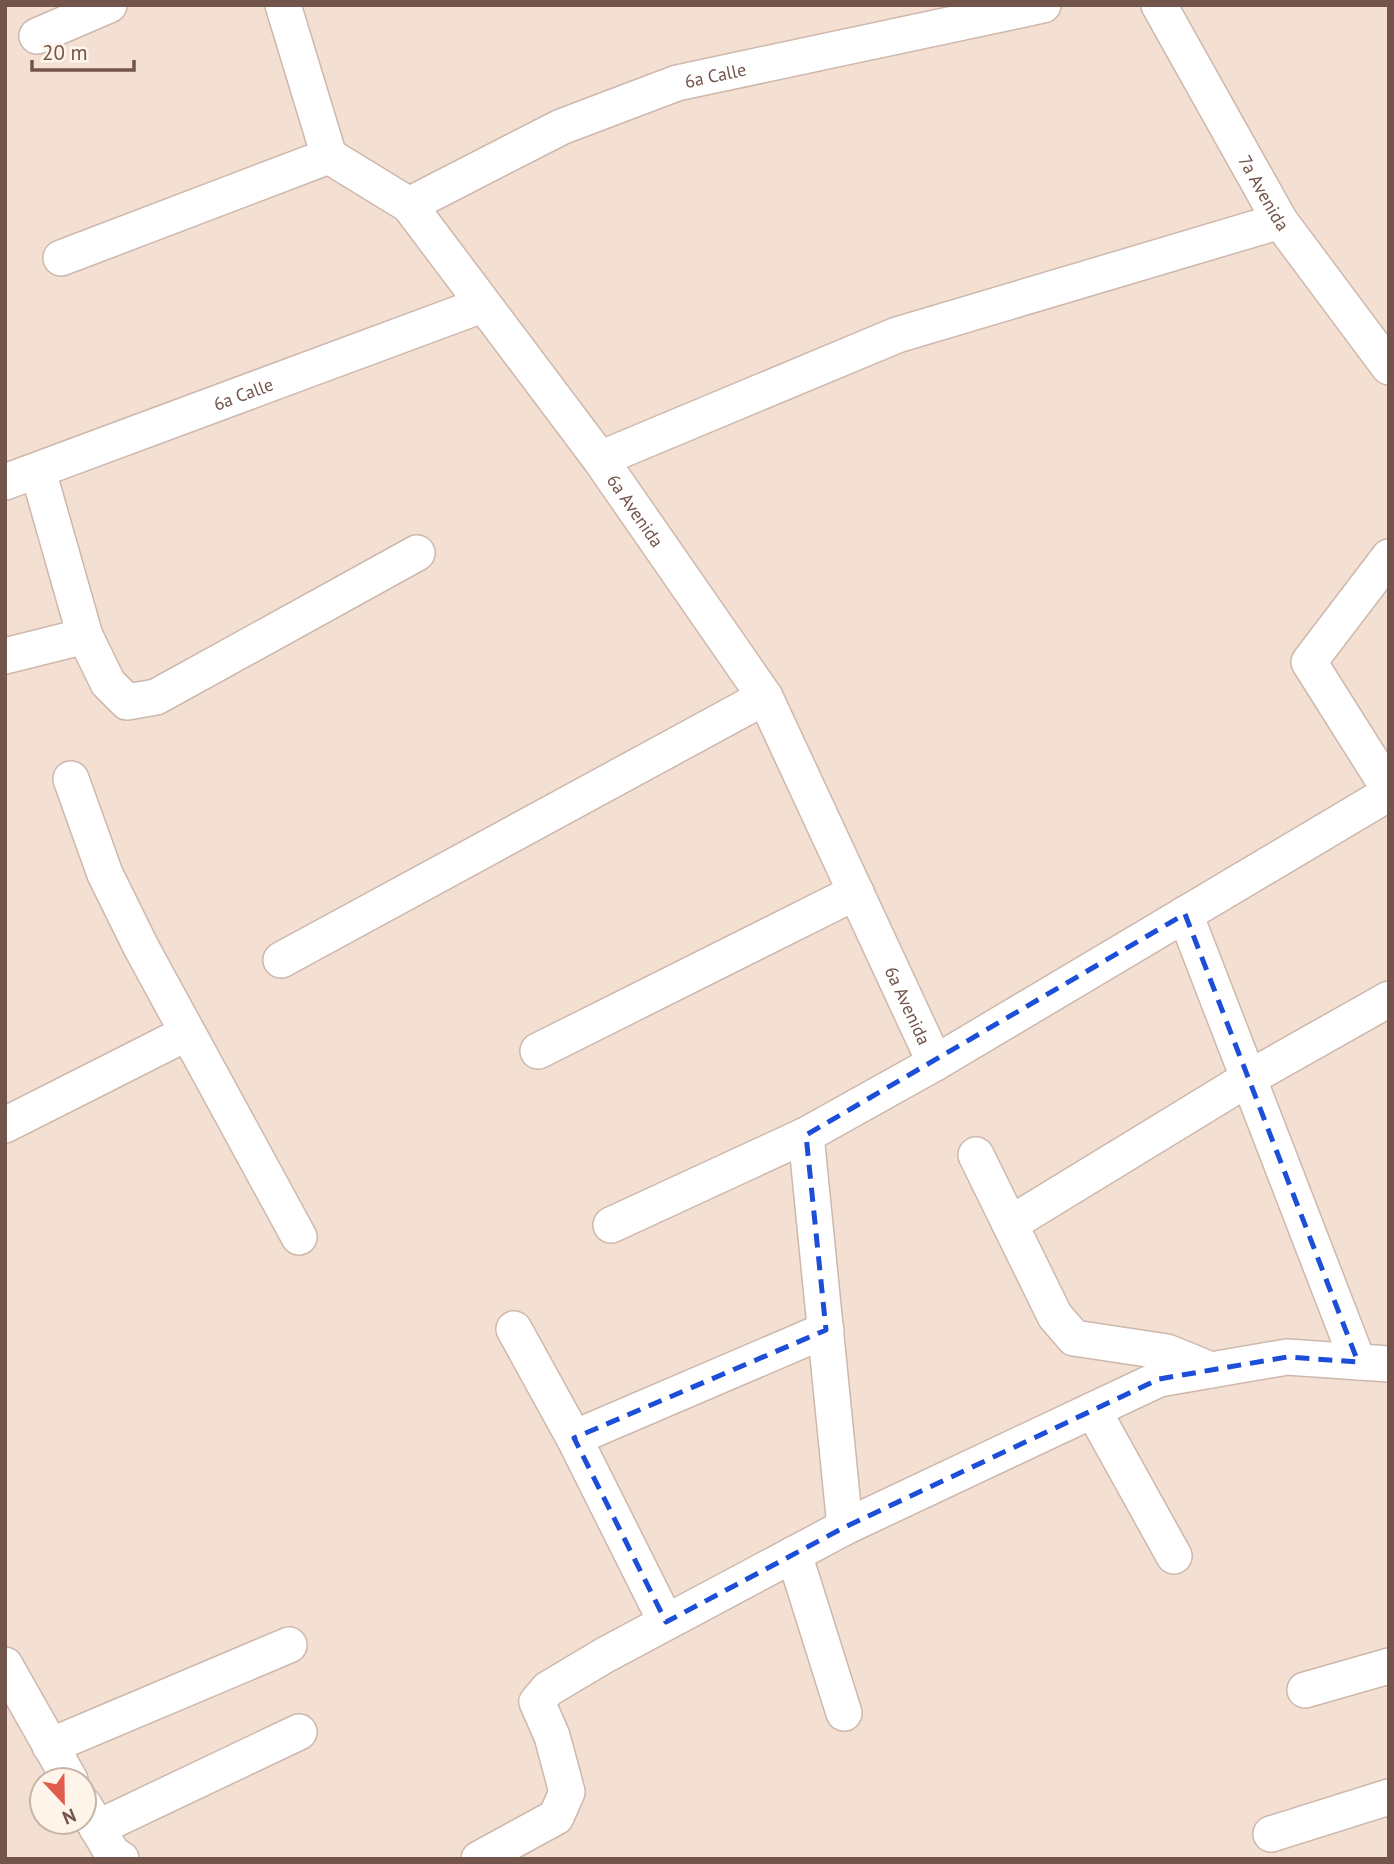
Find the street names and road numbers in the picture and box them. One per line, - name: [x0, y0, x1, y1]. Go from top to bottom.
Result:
- street label: 6a Calle: [682, 57, 748, 93]
- street label: 7a Avenida: [1234, 151, 1295, 235]
- street label: 6a Calle: [210, 372, 276, 415]
- street label: 6a Avenida: [602, 469, 669, 551]
- street label: 6a Avenida: [880, 962, 936, 1048]

